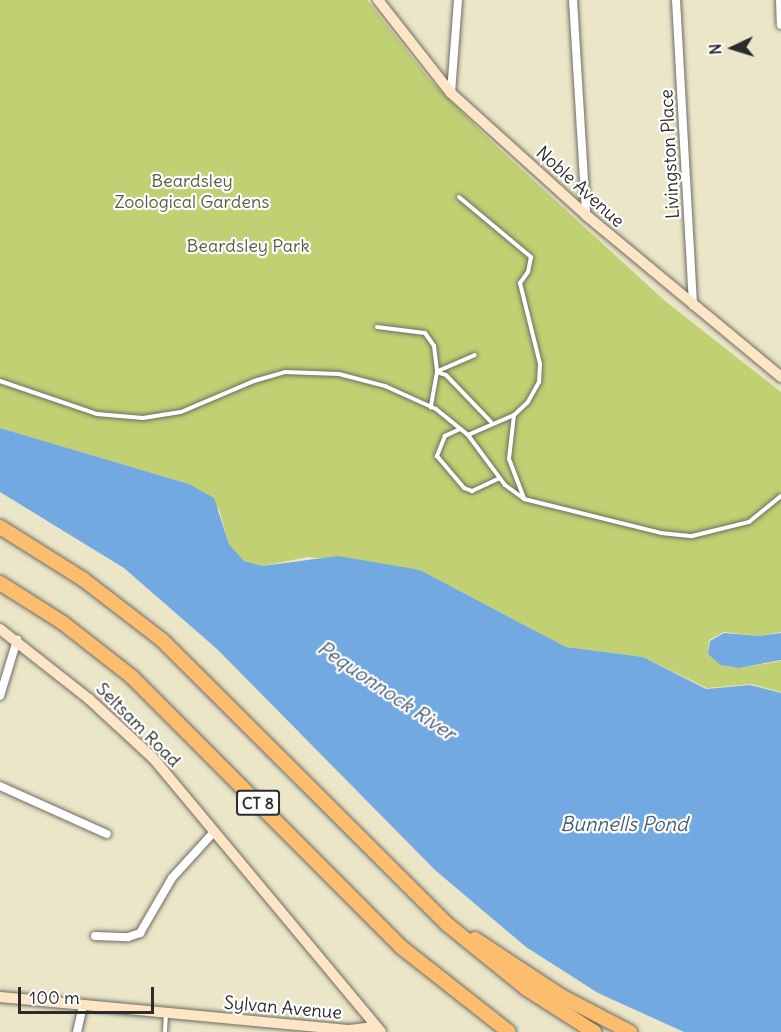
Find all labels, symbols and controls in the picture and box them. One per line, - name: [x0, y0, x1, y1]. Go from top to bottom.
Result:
- north arrow: [703, 18, 763, 78]
- text: N: [705, 43, 725, 55]
- street label: Livingston Place: [656, 89, 684, 219]
- street label: Noble Avenue: [532, 142, 628, 232]
- park label: Beardsley Zoological Gardens: [114, 171, 270, 213]
- park label: Beardsley Park: [186, 235, 310, 257]
- water label: Pequonnock River: [313, 635, 461, 745]
- street label: Seltsam Road: [91, 678, 185, 772]
- road number: CT 8: [236, 790, 280, 816]
- water label: Bunnells Pond: [560, 811, 688, 835]
- scale bar: [21, 975, 158, 1013]
- text: 100 m: [29, 986, 80, 1009]
- street label: Sylvan Avenue: [223, 992, 343, 1024]

